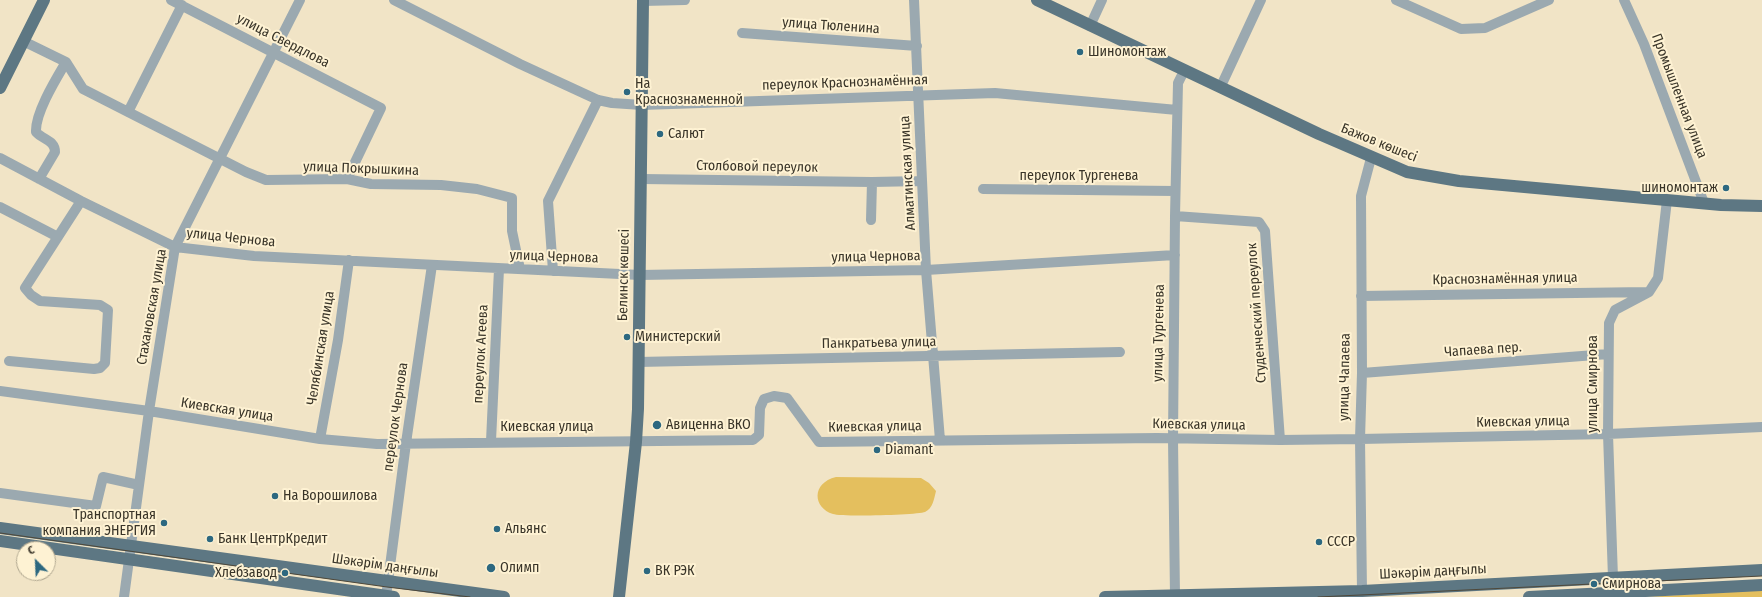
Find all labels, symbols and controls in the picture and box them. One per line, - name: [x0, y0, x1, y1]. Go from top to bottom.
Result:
- street label: улица Свердлова: [234, 10, 332, 72]
- street label: улица Тюленина: [782, 14, 880, 38]
- street label: Промышленная улица: [1647, 31, 1711, 161]
- place label: Шиномонтаж: [1088, 44, 1166, 60]
- marker: Шиномонтаж: [1075, 47, 1085, 57]
- street label: переулок Краснознамённая: [762, 72, 928, 94]
- place label: На Краснознаменной: [635, 76, 743, 108]
- marker: На Краснознаменной: [622, 87, 632, 97]
- street label: Алматинская улица: [897, 115, 919, 231]
- street label: Бажов көшесі: [1338, 120, 1420, 166]
- place label: Салют: [668, 126, 704, 142]
- marker: Салют: [655, 129, 665, 139]
- street label: Столбовой переулок: [696, 158, 818, 176]
- street label: улица Покрышкина: [303, 159, 419, 179]
- street label: переулок Тургенева: [1020, 168, 1138, 184]
- place label: шиномонтаж: [1641, 180, 1718, 196]
- marker: шиномонтаж: [1721, 183, 1731, 193]
- street label: улица Чернова: [186, 225, 276, 251]
- street label: Белинск көшесі: [615, 229, 633, 321]
- street label: Студенческий переулок: [1244, 243, 1270, 383]
- street label: улица Чернова: [509, 247, 599, 267]
- street label: Стахановская улица: [134, 248, 170, 366]
- street label: улица Чернова: [831, 248, 921, 266]
- street label: Краснознамённая улица: [1432, 269, 1578, 289]
- street label: улица Тургенева: [1150, 284, 1168, 382]
- street label: Челябинская улица: [304, 290, 338, 406]
- street label: переулок Агеева: [470, 304, 492, 404]
- place label: Министерский: [635, 329, 721, 345]
- marker: Министерский: [622, 332, 632, 342]
- street label: улица Чапаева: [1336, 333, 1354, 421]
- street label: Панкратьева улица: [822, 334, 936, 352]
- street label: улица Смирнова: [1585, 335, 1601, 433]
- street label: Чапаева пер.: [1444, 339, 1522, 361]
- street label: переулок Чернова: [380, 361, 412, 473]
- street label: Киевская улица: [180, 394, 274, 426]
- street label: Киевская улица: [1476, 413, 1570, 431]
- street label: Киевская улица: [1152, 416, 1246, 434]
- place label: Авиценна ВКО: [666, 417, 751, 433]
- street label: Киевская улица: [828, 418, 922, 436]
- street label: Киевская улица: [500, 419, 594, 435]
- marker: Авиценна ВКО: [651, 419, 663, 431]
- place label: Diamant: [885, 442, 933, 458]
- marker: Diamant: [872, 445, 882, 455]
- place label: На Ворошилова: [283, 488, 377, 504]
- marker: На Ворошилова: [270, 491, 280, 501]
- place label: Транспортная компания ЭНЕРГИЯ: [42, 507, 156, 540]
- marker: Транспортная компания ЭНЕРГИЯ: [159, 518, 169, 528]
- place label: Альянс: [505, 521, 546, 537]
- marker: Альянс: [492, 524, 502, 534]
- place label: Банк ЦентрКредит: [218, 531, 327, 547]
- marker: Банк ЦентрКредит: [205, 534, 215, 544]
- place label: СССР: [1327, 534, 1355, 550]
- marker: СССР: [1314, 537, 1324, 547]
- north arrow: [16, 541, 56, 581]
- text: С: [26, 543, 37, 558]
- street label: Шәкәрім даңғылы: [331, 550, 439, 582]
- place label: Олимп: [500, 560, 539, 576]
- street label: Шәкәрім даңғылы: [1379, 561, 1487, 583]
- marker: Олимп: [485, 562, 497, 574]
- place label: ВК РЭК: [655, 563, 694, 579]
- place label: Хлебзавод: [215, 565, 277, 581]
- marker: ВК РЭК: [642, 566, 652, 576]
- marker: Хлебзавод: [280, 568, 290, 578]
- place label: Смирнова: [1602, 576, 1661, 592]
- marker: Смирнова: [1589, 579, 1599, 589]

